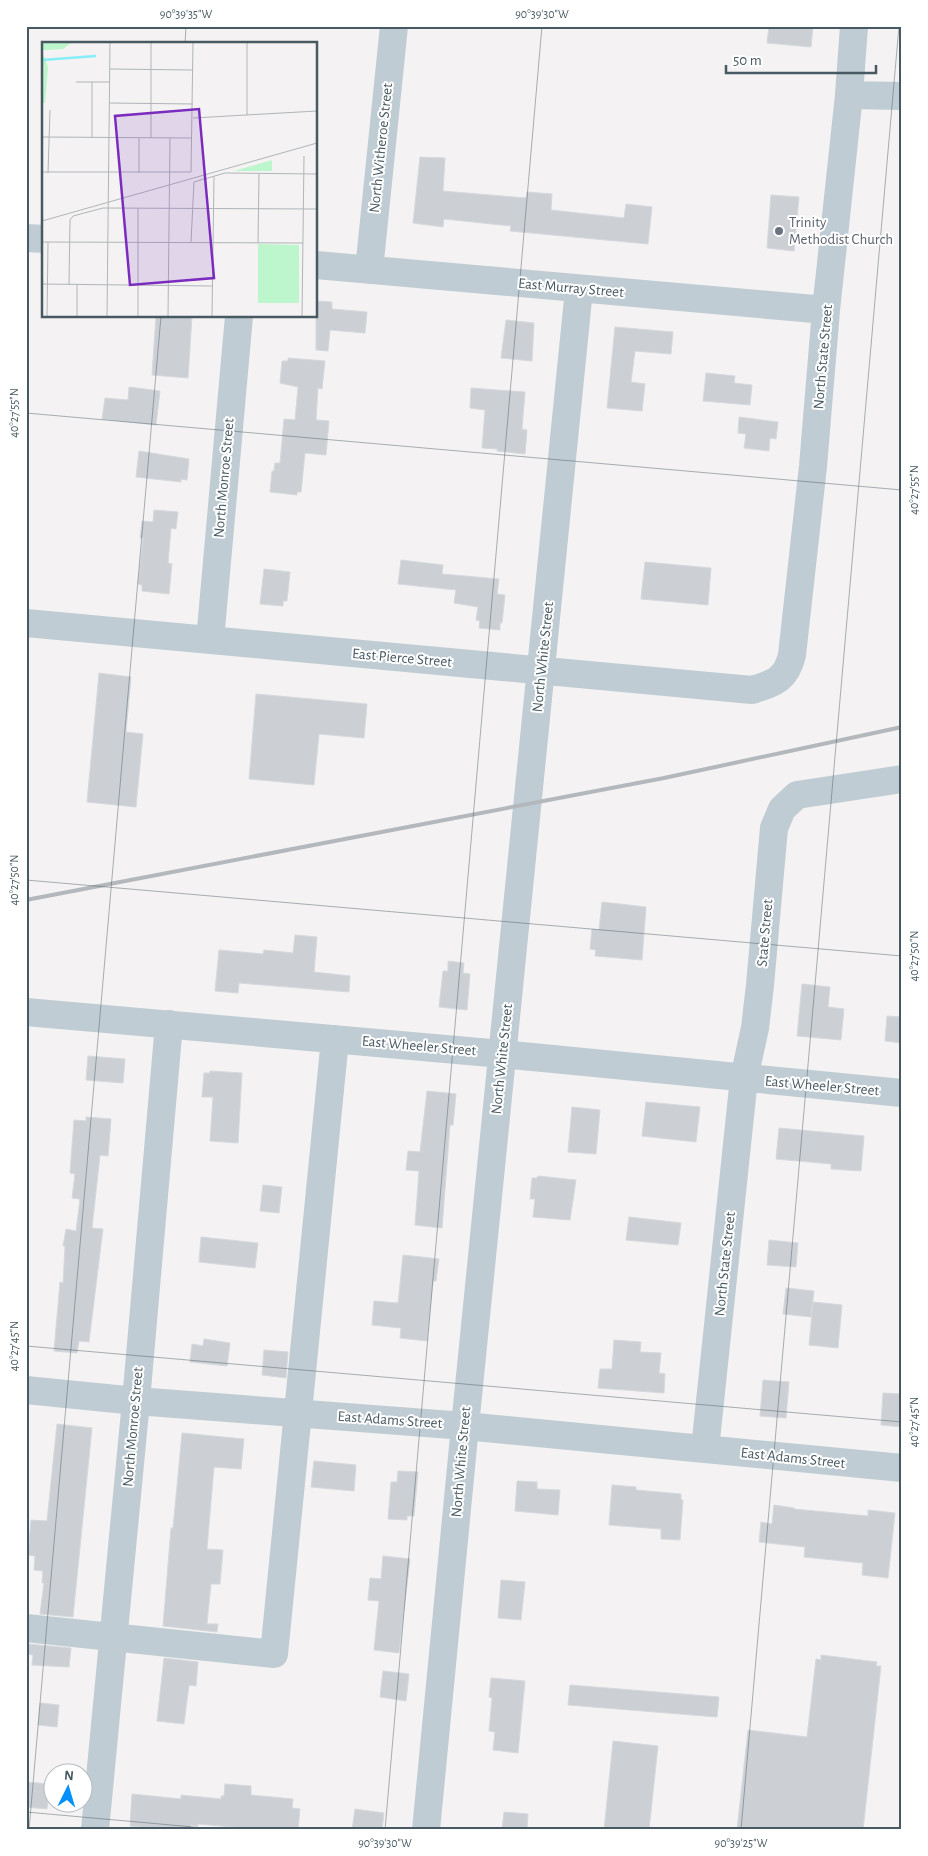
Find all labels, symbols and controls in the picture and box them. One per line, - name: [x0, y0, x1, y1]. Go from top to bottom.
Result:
- text: 90°39'35"W: [160, 8, 212, 20]
- text: 90°39'30"W: [515, 8, 569, 20]
- inset map: [42, 42, 318, 318]
- scale bar: [726, 42, 876, 74]
- text: 50 m: [733, 53, 762, 68]
- street label: North Witheroe Street: [367, 82, 395, 214]
- place label: Trinity Methodist Church: [789, 215, 893, 247]
- marker: Trinity Methodist Church: [773, 225, 785, 237]
- street label: East Murray Street: [517, 276, 625, 300]
- street label: North State Street: [811, 304, 835, 410]
- text: 40°27'55"N: [8, 388, 20, 438]
- street label: North Monroe Street: [211, 417, 237, 539]
- text: 40°27'55"N: [908, 465, 920, 515]
- street label: North White Street: [530, 601, 556, 713]
- street label: East Pierce Street: [351, 646, 453, 670]
- text: 40°27'50"N: [8, 855, 20, 906]
- street label: State Street: [755, 898, 775, 968]
- text: 40°27'50"N: [908, 931, 920, 982]
- street label: North White Street: [489, 1003, 515, 1115]
- street label: East Wheeler Street: [361, 1034, 477, 1058]
- street label: East Wheeler Street: [764, 1074, 880, 1098]
- street label: North State Street: [712, 1211, 738, 1317]
- text: 40°27'45"N: [8, 1321, 20, 1371]
- street label: North Monroe Street: [120, 1366, 146, 1488]
- text: 40°27'45"N: [908, 1397, 920, 1447]
- street label: North White Street: [449, 1406, 473, 1518]
- street label: East Adams Street: [337, 1409, 443, 1431]
- street label: East Adams Street: [740, 1445, 846, 1471]
- north arrow: [42, 1764, 92, 1814]
- text: N: [64, 1769, 75, 1783]
- text: 90°39'30"W: [358, 1837, 412, 1849]
- text: 90°39'25"W: [715, 1837, 768, 1849]

